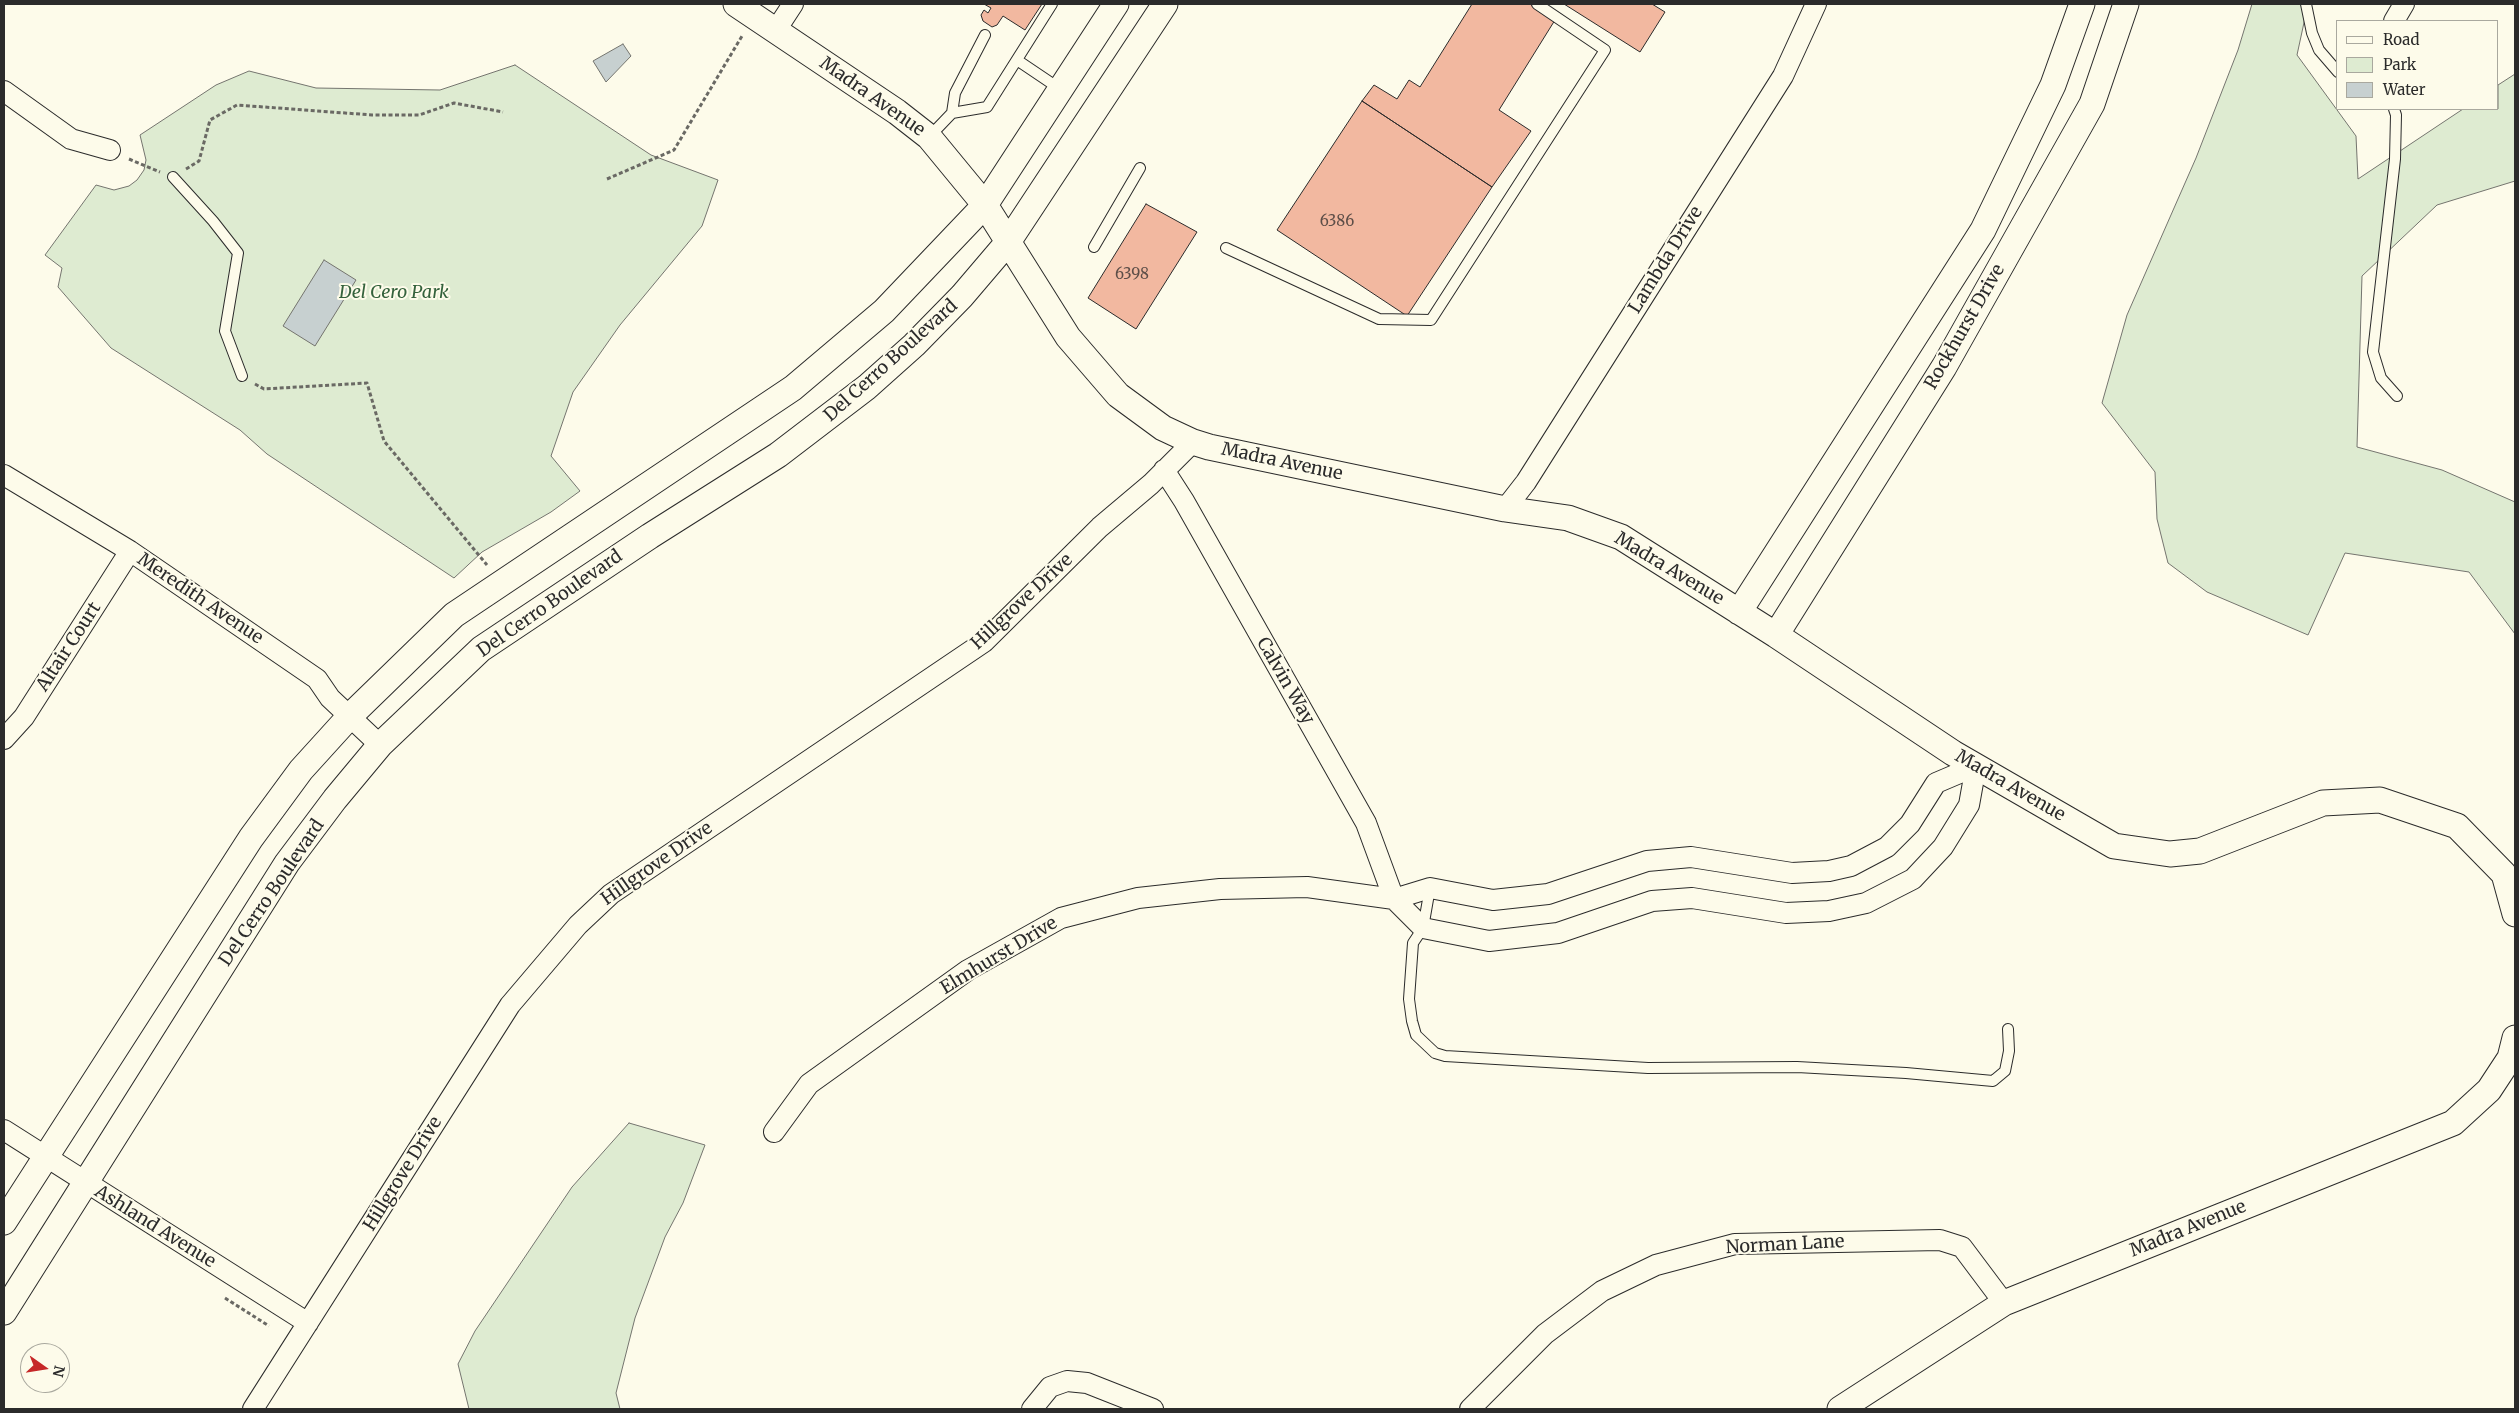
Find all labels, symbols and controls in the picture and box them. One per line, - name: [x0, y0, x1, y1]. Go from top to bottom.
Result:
- legend: [2336, 20, 2499, 110]
- text: Road: [2383, 30, 2419, 49]
- street label: Madra Avenue: [815, 53, 929, 141]
- text: Park: [2383, 55, 2416, 74]
- text: Water: [2383, 80, 2425, 99]
- street label: Lambda Drive: [1625, 203, 1707, 317]
- house number: 6386: [1320, 213, 1354, 231]
- street label: Rockhurst Drive: [1920, 261, 2010, 393]
- house number: 6398: [1115, 266, 1149, 284]
- park label: Del Cero Park: [339, 282, 449, 304]
- street label: Del Cerro Boulevard: [820, 295, 962, 427]
- street label: Madra Avenue: [1219, 439, 1345, 485]
- street label: Madra Avenue: [1611, 528, 1727, 610]
- street label: Del Cerro Boulevard: [473, 546, 627, 662]
- street label: Meredith Avenue: [133, 549, 267, 649]
- street label: Hillgrove Drive: [967, 550, 1077, 654]
- street label: Altair Court: [32, 598, 106, 696]
- street label: Calvin Way: [1252, 634, 1318, 728]
- street label: Madra Avenue: [1951, 746, 2069, 826]
- street label: Del Cerro Boulevard: [215, 816, 329, 970]
- street label: Hillgrove Drive: [597, 818, 717, 910]
- street label: Elmhurst Drive: [937, 913, 1061, 999]
- street label: Hillgrove Drive: [359, 1113, 447, 1235]
- street label: Ashland Avenue: [91, 1181, 219, 1273]
- street label: Madra Avenue: [2127, 1196, 2249, 1262]
- street label: Norman Lane: [1725, 1231, 1845, 1259]
- north arrow: [20, 1343, 70, 1393]
- text: N: [49, 1364, 69, 1379]

